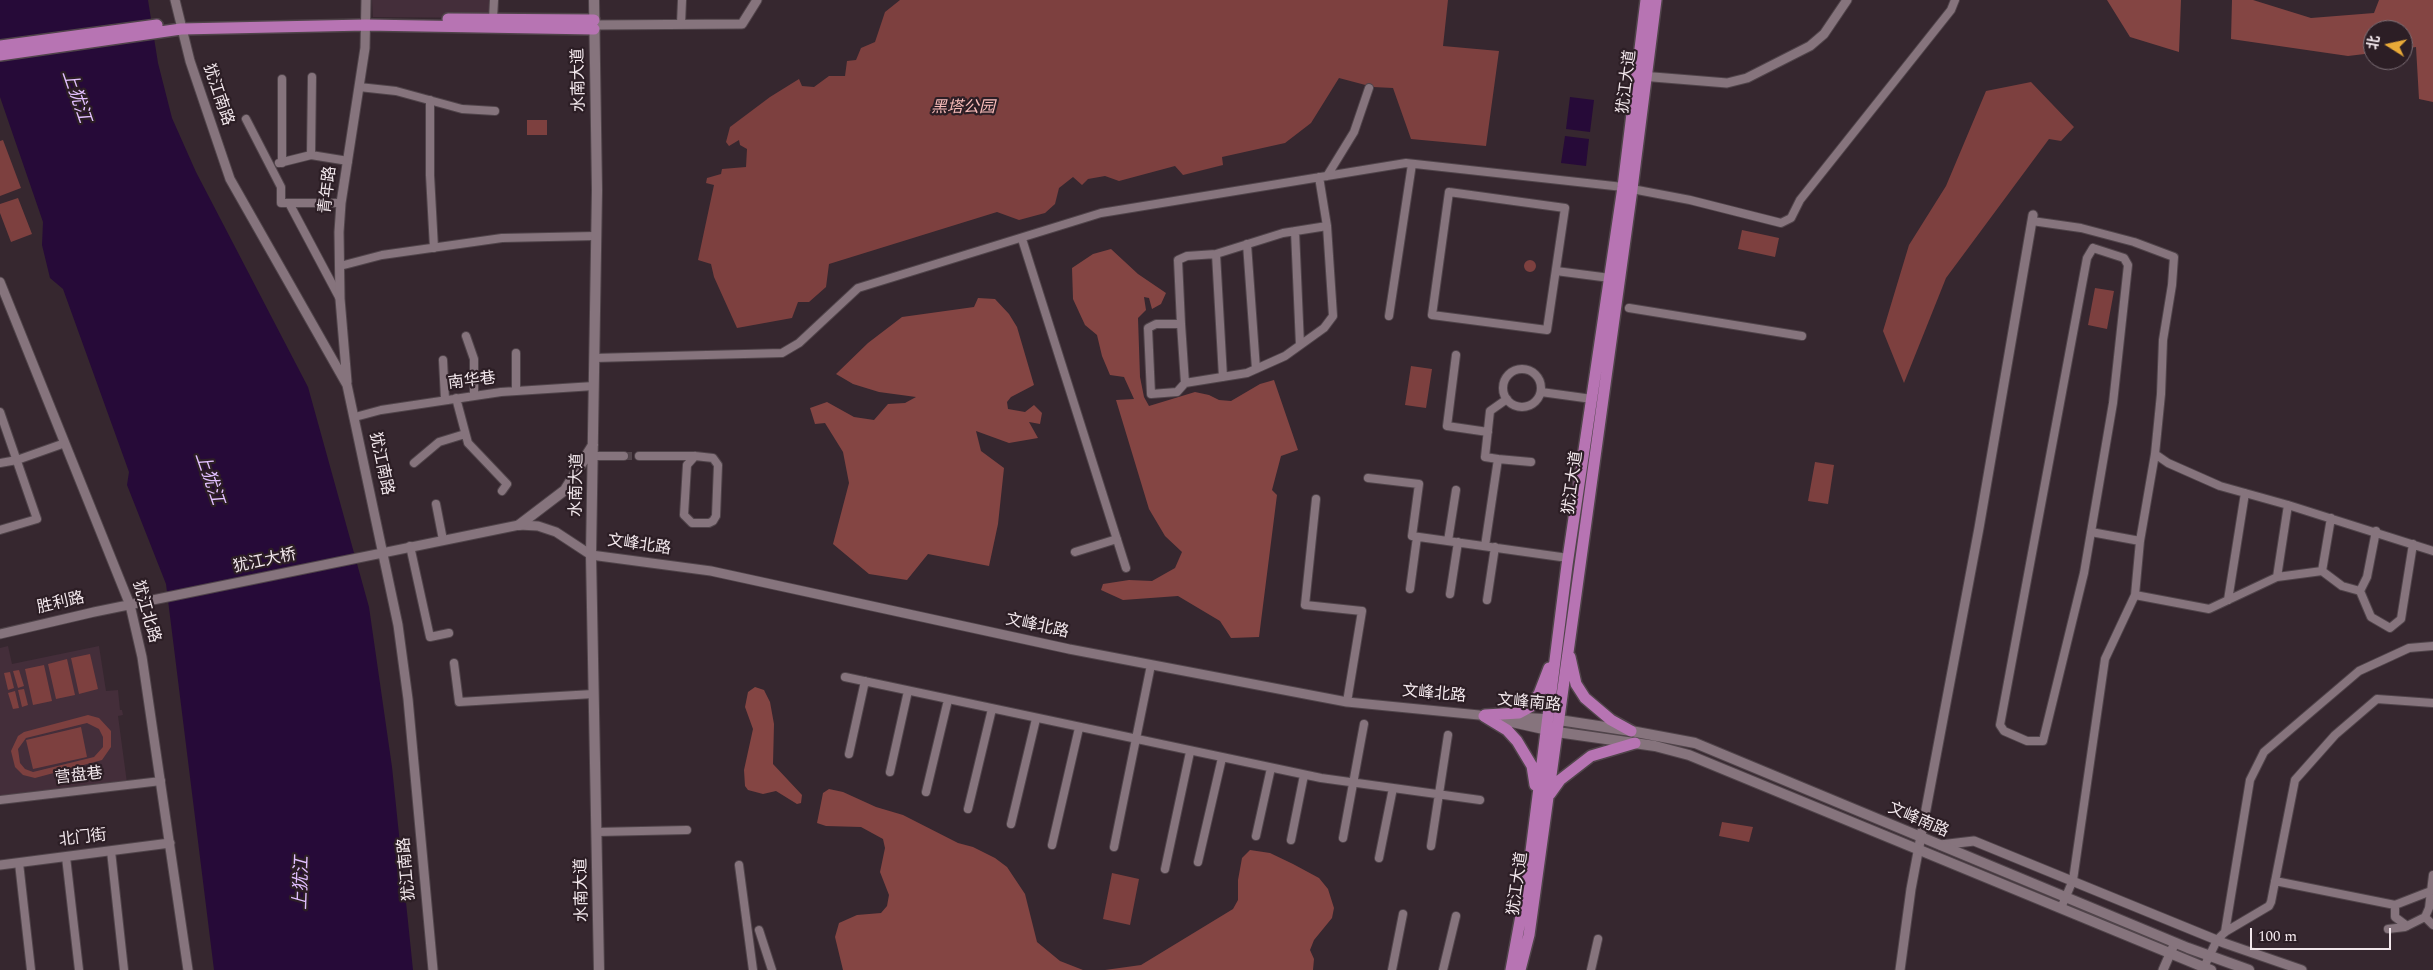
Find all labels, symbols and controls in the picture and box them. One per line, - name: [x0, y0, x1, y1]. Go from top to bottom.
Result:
- north arrow: [2363, 20, 2413, 70]
- text: 北: [2362, 34, 2385, 51]
- street label: 水南大道: [570, 48, 590, 112]
- street label: 犹江大道: [1615, 49, 1641, 115]
- street label: 犹江南路: [198, 62, 236, 128]
- water label: 上犹江: [56, 68, 94, 126]
- park label: 黑塔公园: [931, 99, 995, 119]
- street label: 青年路: [317, 165, 341, 215]
- street label: 南华巷: [447, 370, 497, 394]
- street label: 犹江南路: [364, 431, 396, 497]
- water label: 上犹江: [189, 450, 227, 508]
- street label: 犹江大道: [1560, 450, 1588, 516]
- street label: 水南大道: [568, 453, 588, 517]
- street label: 文峰北路: [606, 532, 672, 560]
- street label: 犹江大桥: [232, 546, 298, 578]
- street label: 犹江北路: [127, 579, 163, 645]
- street label: 胜利路: [35, 589, 87, 619]
- street label: 文峰北路: [1004, 611, 1070, 643]
- street label: 文峰北路: [1401, 683, 1467, 707]
- street label: 文峰南路: [1496, 692, 1562, 716]
- street label: 营盘巷: [54, 765, 104, 789]
- street label: 文峰南路: [1885, 800, 1951, 842]
- street label: 北门街: [58, 827, 108, 851]
- street label: 犹江南路: [396, 836, 420, 902]
- street label: 犹江大道: [1505, 851, 1533, 917]
- water label: 上犹江: [291, 856, 315, 910]
- street label: 水南大道: [573, 858, 593, 922]
- scale bar: [2253, 918, 2394, 950]
- text: 100 m: [2258, 925, 2297, 948]

